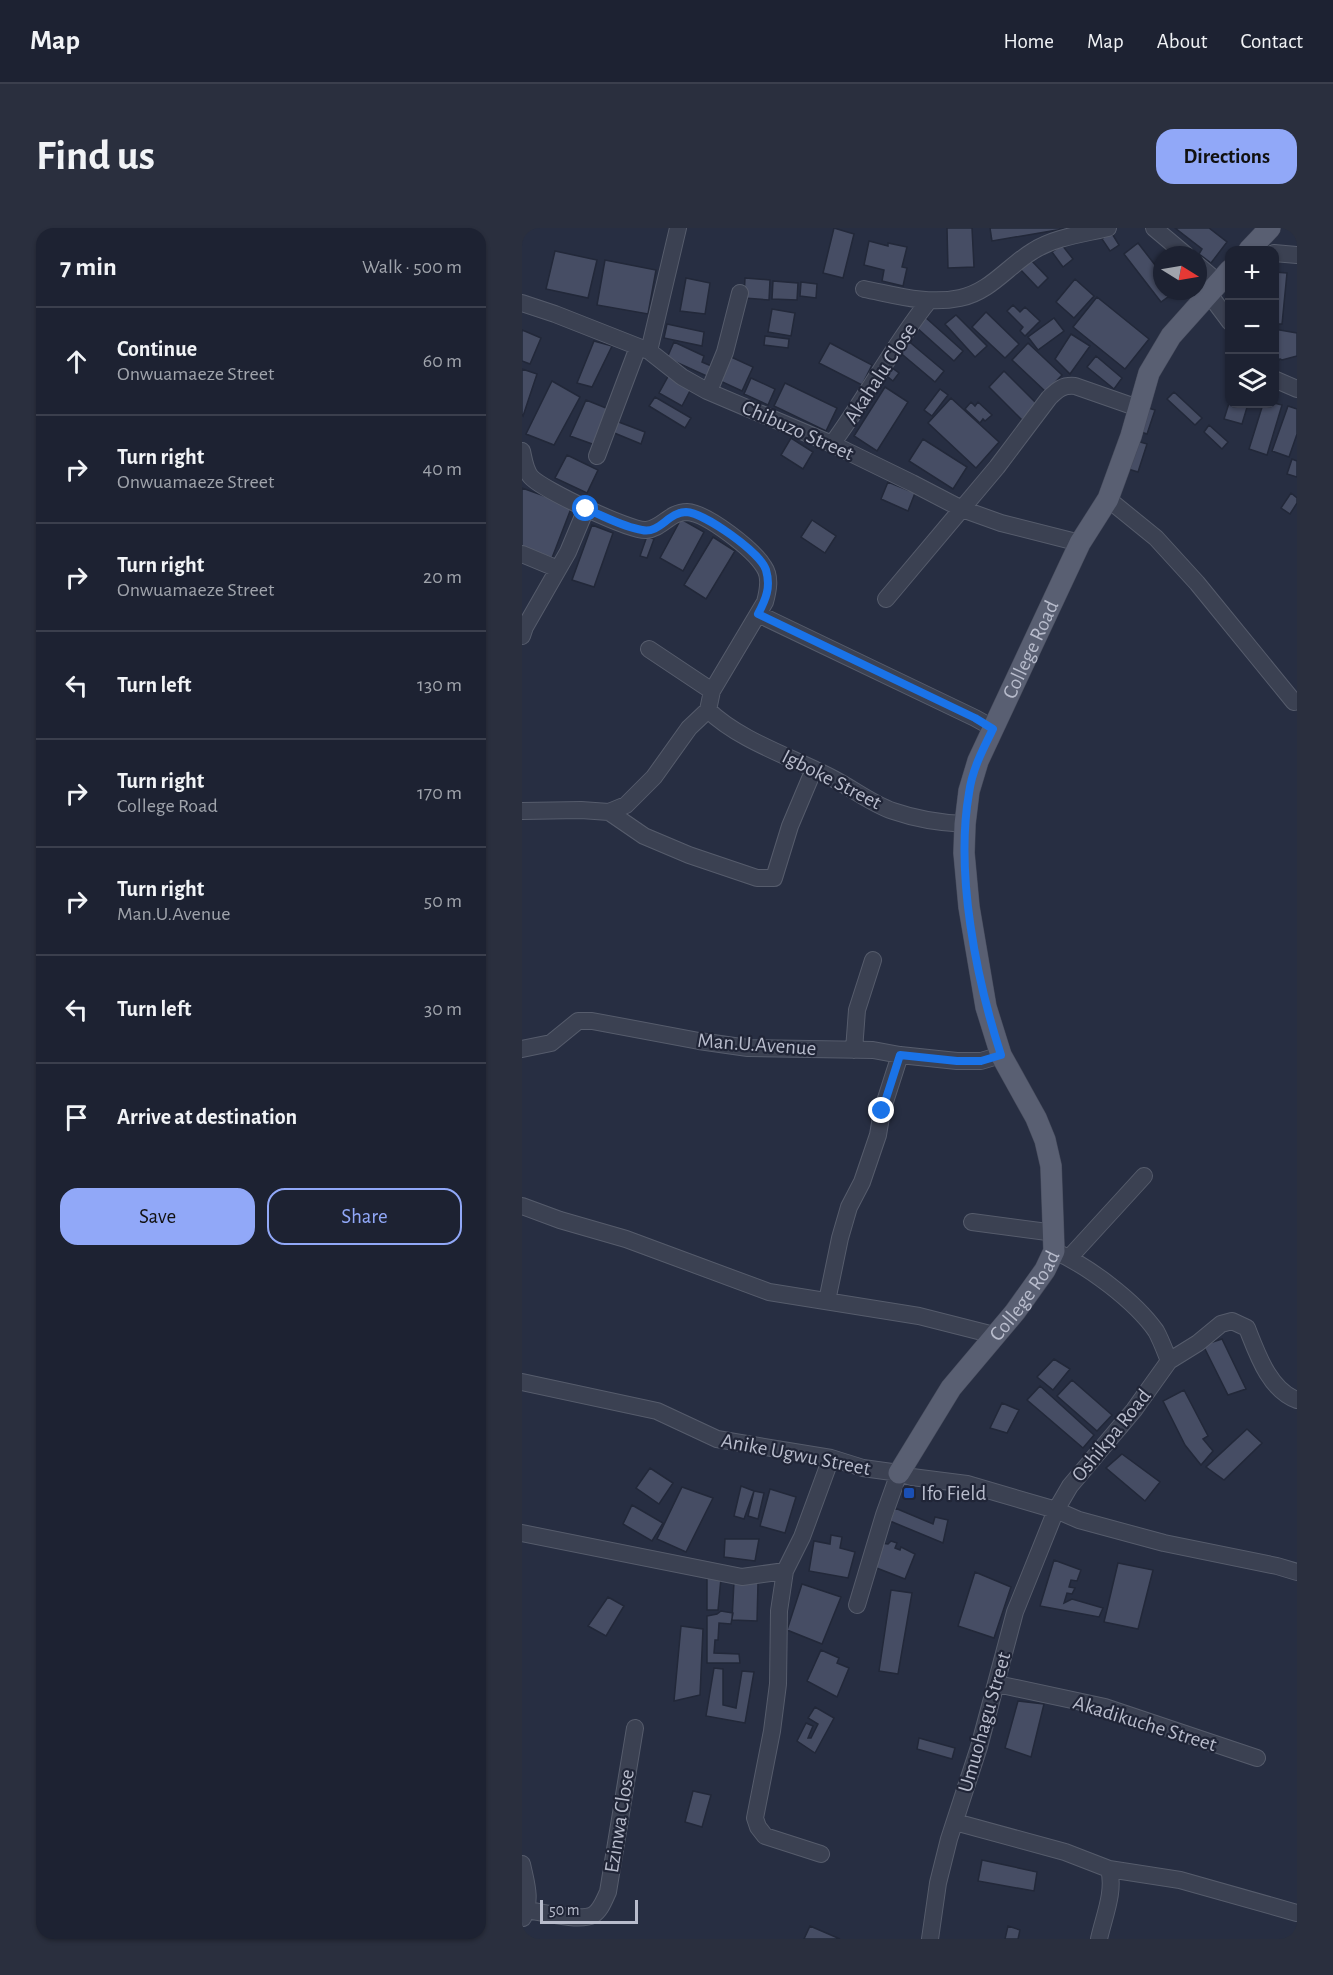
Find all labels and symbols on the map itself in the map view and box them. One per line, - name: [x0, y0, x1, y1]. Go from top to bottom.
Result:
- north arrow: [1153, 246, 1207, 300]
- street label: Akahalu Close: [840, 319, 921, 427]
- street label: Chibuzo Street: [739, 396, 857, 465]
- route start: [572, 495, 598, 521]
- street label: College Road: [999, 597, 1063, 702]
- street label: Igboke Street: [779, 746, 885, 814]
- street label: Man.U.Avenue: [697, 1030, 817, 1059]
- route end: [868, 1097, 894, 1123]
- street label: College Road: [985, 1247, 1064, 1345]
- street label: Oshikpa Road: [1068, 1385, 1155, 1486]
- street label: Anike Ugwu Street: [720, 1430, 872, 1479]
- place label: Ifo Field: [921, 1483, 986, 1504]
- marker: Ifo Field: [902, 1486, 916, 1500]
- street label: Umuohagu Street: [954, 1649, 1015, 1795]
- street label: Akadikuche Street: [1071, 1692, 1219, 1755]
- street label: Ezinwa Close: [601, 1768, 638, 1874]
- scale bar: [540, 1897, 638, 1924]

